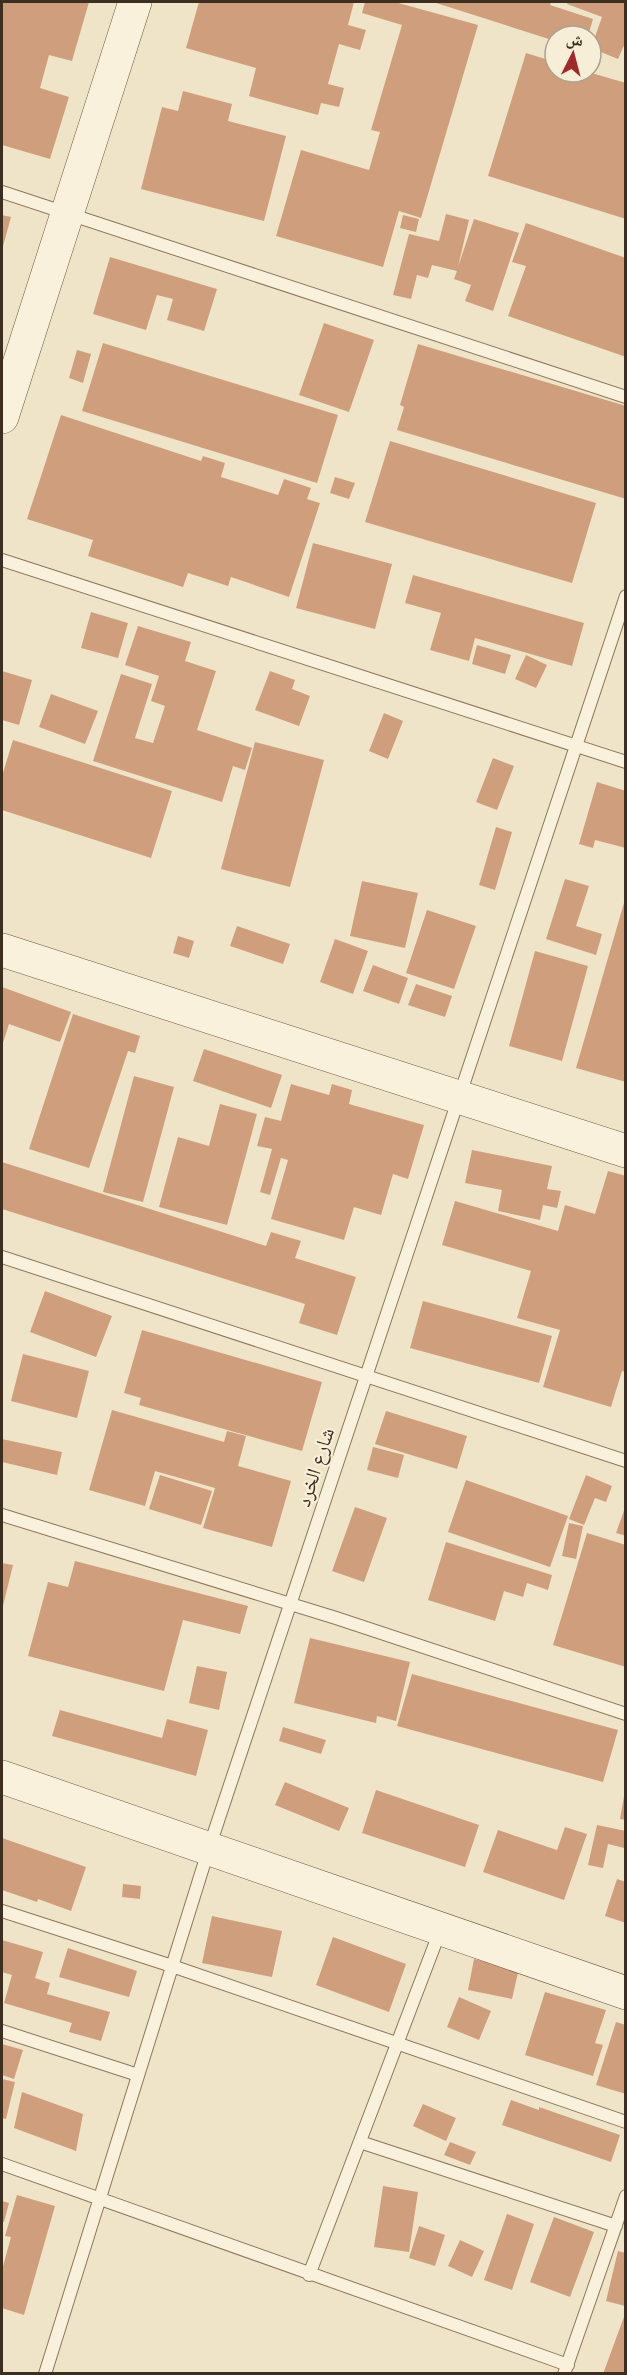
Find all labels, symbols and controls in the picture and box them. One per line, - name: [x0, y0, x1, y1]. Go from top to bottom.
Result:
- north arrow: [543, 24, 603, 84]
- text: ش: [565, 28, 584, 50]
- street label: شارع الخرد: [290, 1424, 340, 1510]

